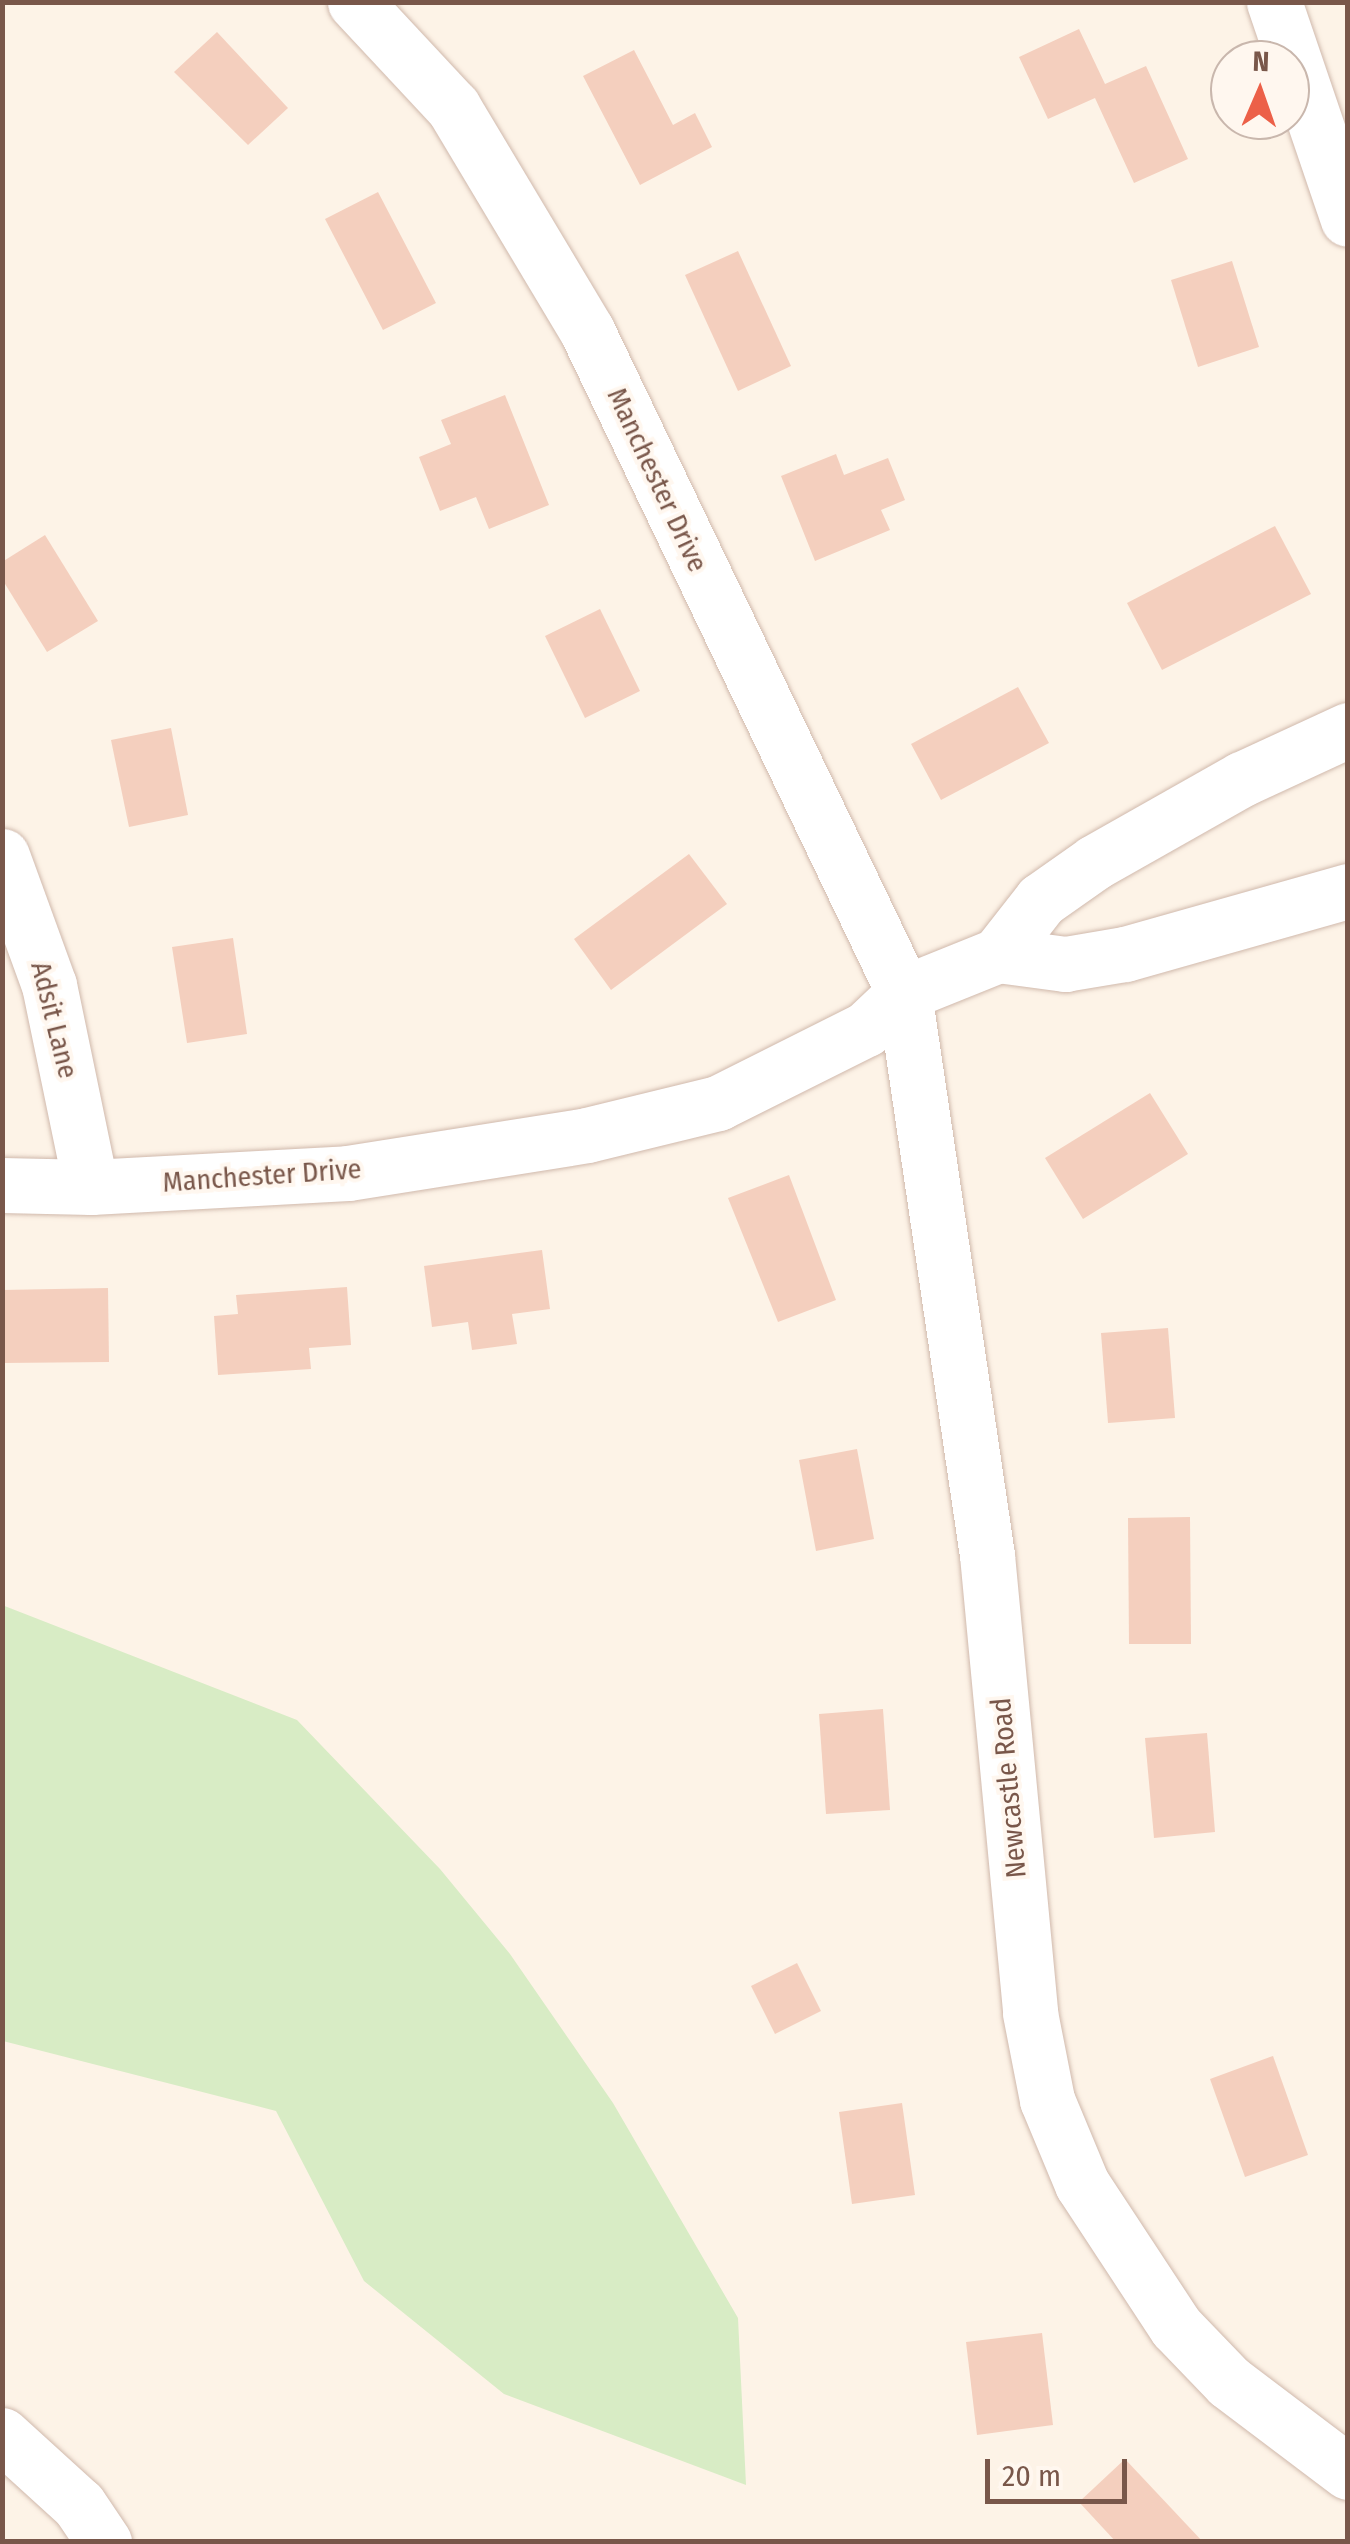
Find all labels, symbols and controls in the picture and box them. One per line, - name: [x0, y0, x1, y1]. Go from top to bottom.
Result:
- north arrow: [1210, 40, 1310, 140]
- text: N: [1252, 45, 1270, 78]
- street label: Manchester Drive: [600, 383, 714, 577]
- street label: Adsit Lane: [23, 958, 85, 1082]
- street label: Manchester Drive: [162, 1152, 362, 1200]
- street label: Newcastle Road: [984, 1696, 1034, 1880]
- scale bar: [990, 2439, 1132, 2501]
- text: 20 m: [1002, 2458, 1061, 2494]

